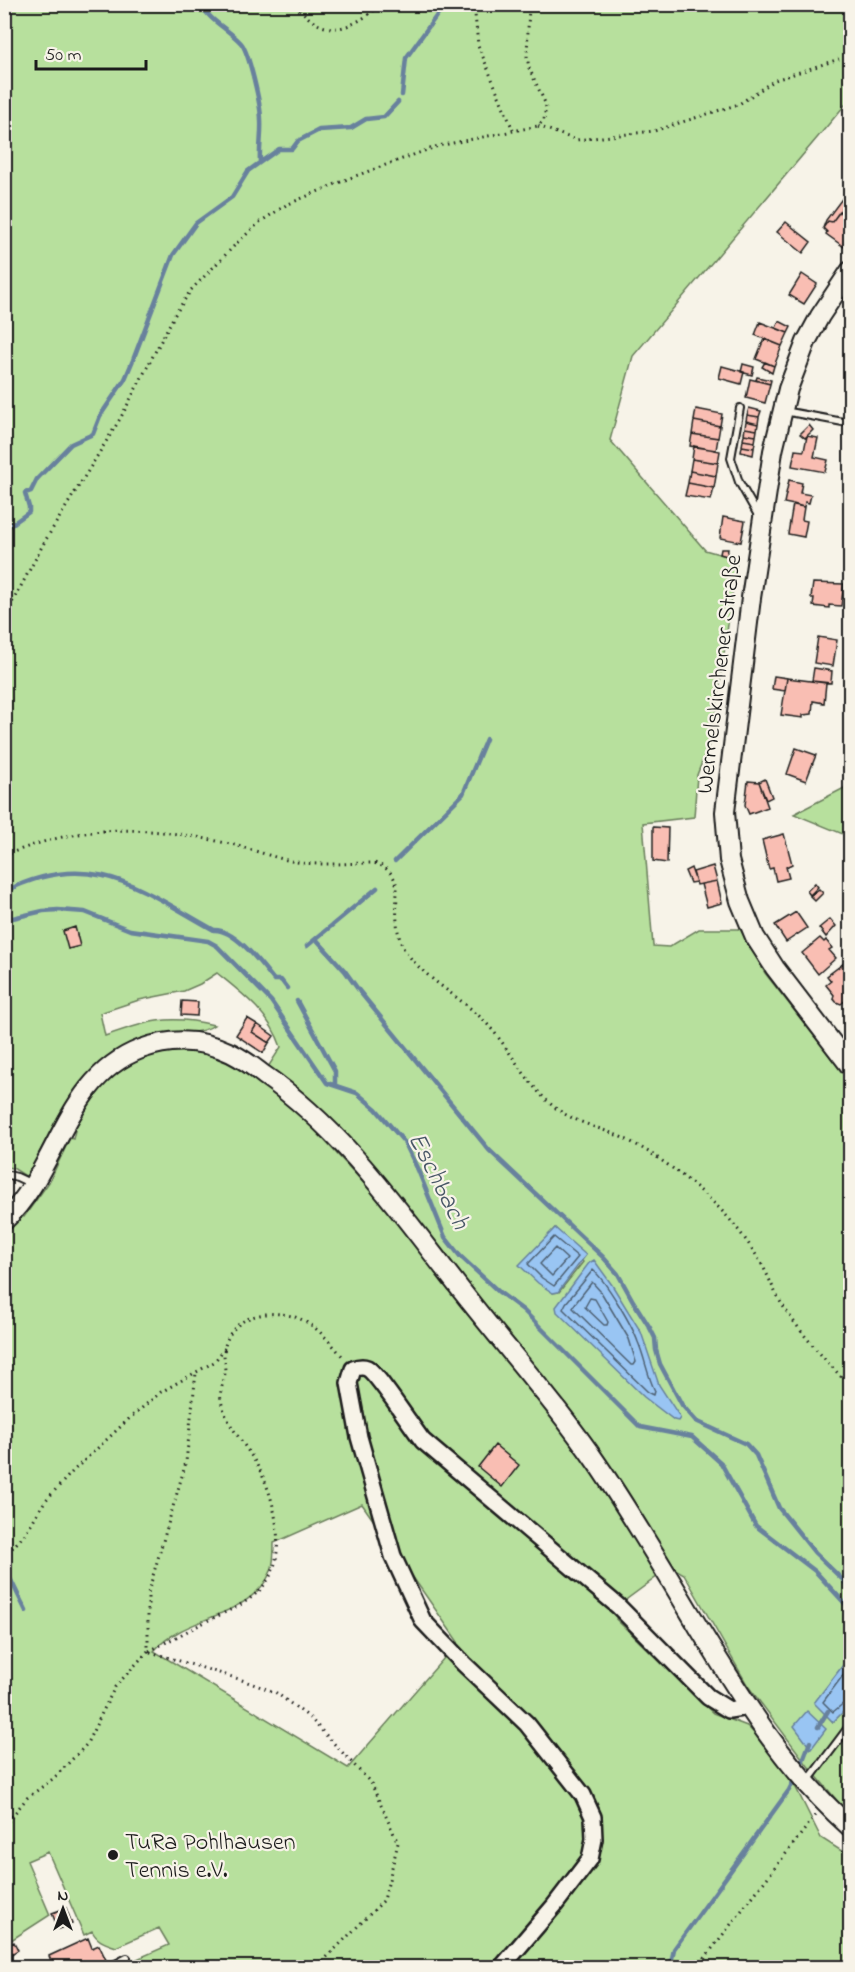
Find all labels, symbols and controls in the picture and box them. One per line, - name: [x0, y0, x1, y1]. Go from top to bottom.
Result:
- scale bar: [36, 33, 146, 71]
- text: 50 m: [45, 43, 82, 69]
- street label: Wermelskirchener Straße: [688, 552, 753, 796]
- water label: Eschbach: [397, 1126, 478, 1237]
- place label: TuRa Pohlhausen Tennis e.V.: [125, 1826, 296, 1889]
- marker: TuRa Pohlhausen Tennis e.V.: [106, 1848, 120, 1862]
- north arrow: [33, 1879, 93, 1939]
- text: N: [58, 1884, 69, 1908]

